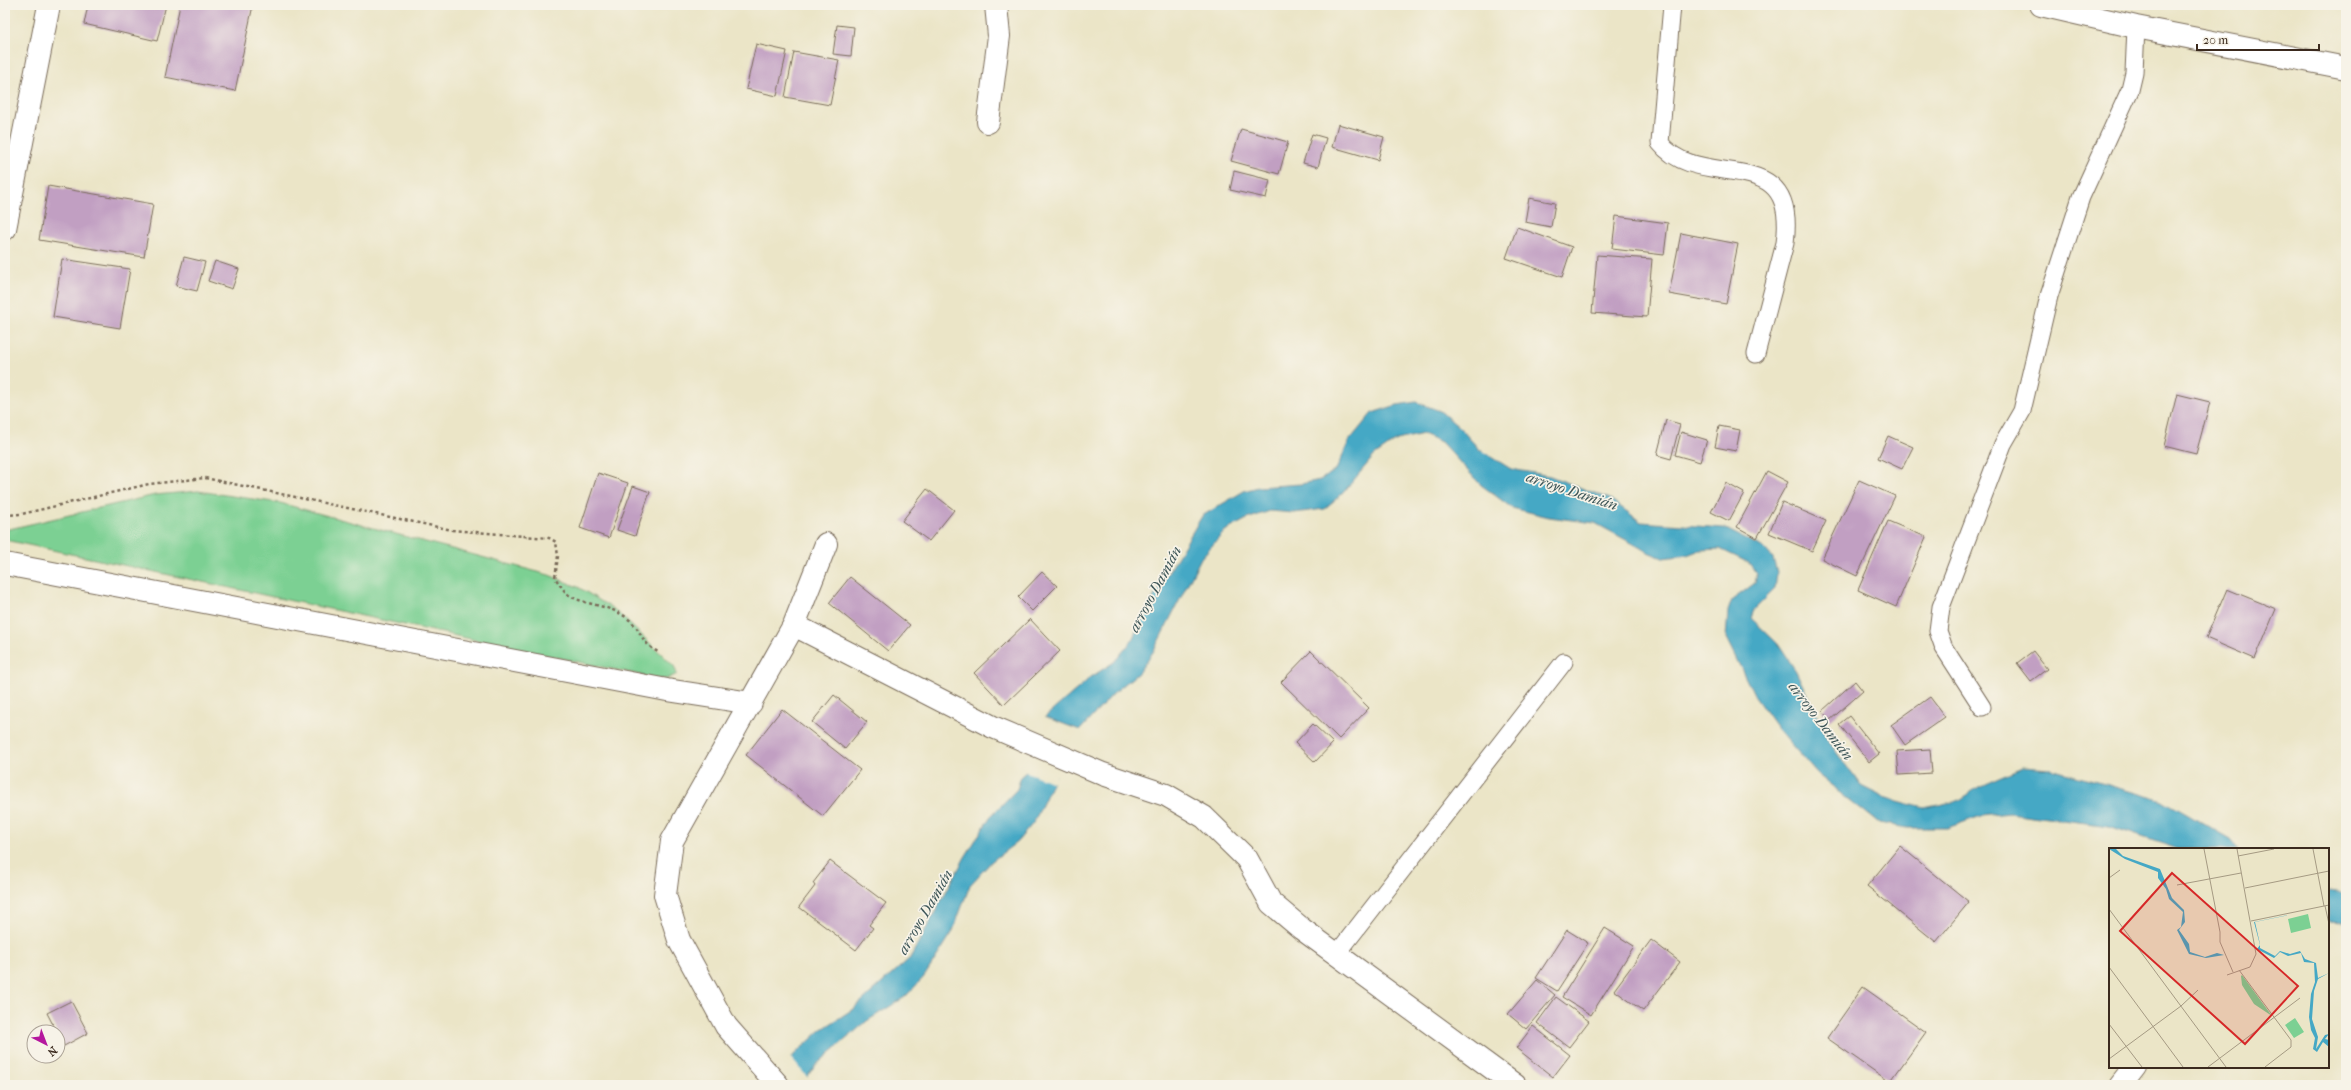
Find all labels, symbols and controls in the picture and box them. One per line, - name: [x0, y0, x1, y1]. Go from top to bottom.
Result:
- scale bar: [2197, 26, 2319, 52]
- text: 20 m: [2203, 33, 2228, 47]
- water label: arroyo Damián: [1524, 468, 1620, 514]
- water label: arroyo Damián: [1125, 543, 1185, 635]
- water label: arroyo Damián: [1785, 678, 1857, 764]
- inset map: [2109, 848, 2329, 1068]
- water label: arroyo Damián: [894, 866, 956, 958]
- north arrow: [26, 1024, 66, 1064]
- text: N: [44, 1043, 60, 1059]

